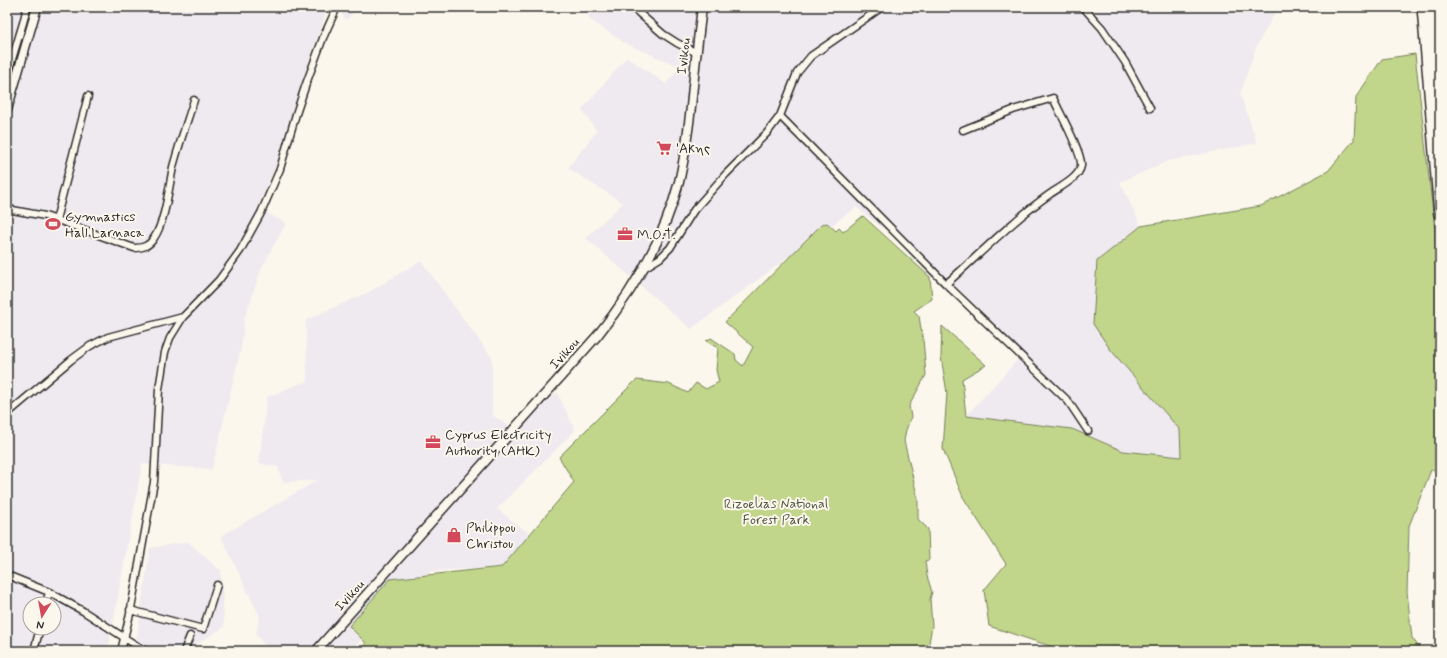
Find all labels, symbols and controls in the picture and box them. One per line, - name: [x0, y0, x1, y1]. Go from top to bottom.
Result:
- street label: Ivikou: [673, 37, 695, 75]
- supermarket icon: 'Ακης: [655, 139, 673, 157]
- place label: 'Ακης: [676, 140, 710, 158]
- place label: Gymnastics Hall Larnaca: [65, 208, 145, 242]
- sports icon: Gymnastics Hall Larnaca: [44, 215, 62, 233]
- office icon: M.O.T.: [616, 225, 634, 243]
- place label: M.O.T.: [637, 226, 676, 244]
- street label: Ivikou: [546, 334, 584, 373]
- place label: Cyprus Electricity Authority (AHK): [445, 426, 551, 460]
- office icon: Cyprus Electricity Authority (AHK): [424, 433, 442, 451]
- park label: Rizoelias National Forest Park: [724, 495, 828, 529]
- place label: Philippou Christou: [466, 519, 516, 553]
- shop icon: Philippou Christou: [445, 526, 463, 544]
- street label: Ivikou: [331, 576, 369, 615]
- north arrow: [22, 596, 62, 636]
- text: N: [35, 617, 45, 632]

